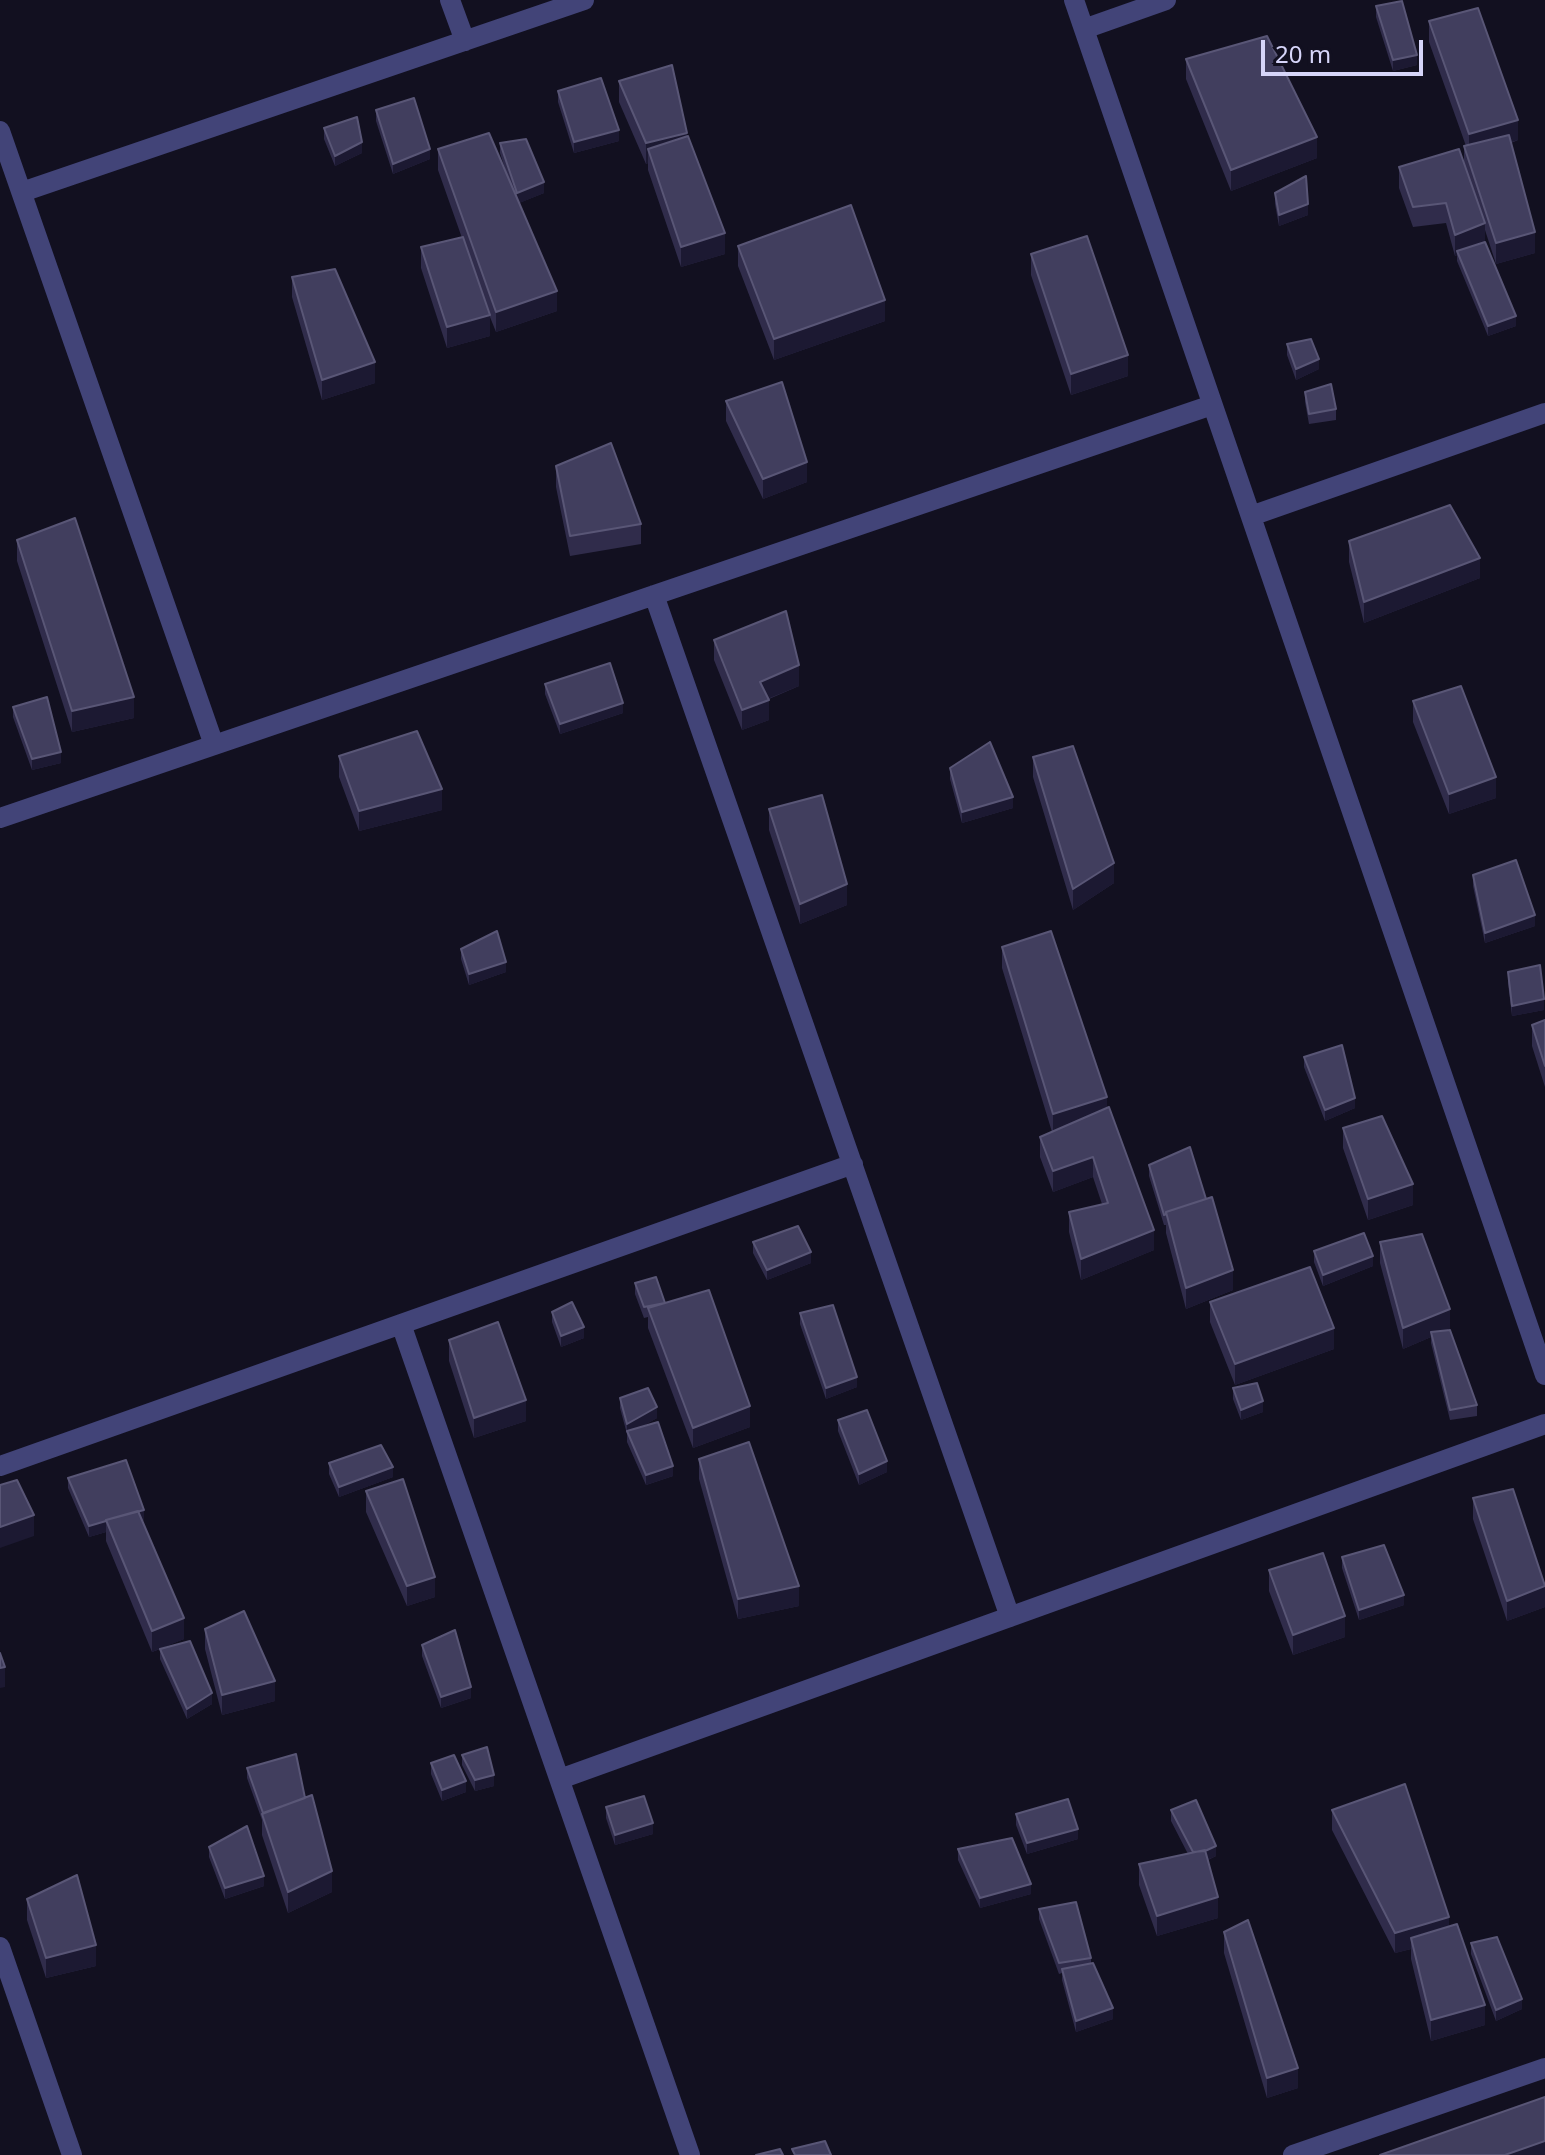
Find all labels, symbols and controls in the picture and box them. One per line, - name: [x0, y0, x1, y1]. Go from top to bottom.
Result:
- scale bar: [1265, 24, 1427, 74]
- text: 20 m: [1275, 37, 1331, 70]

